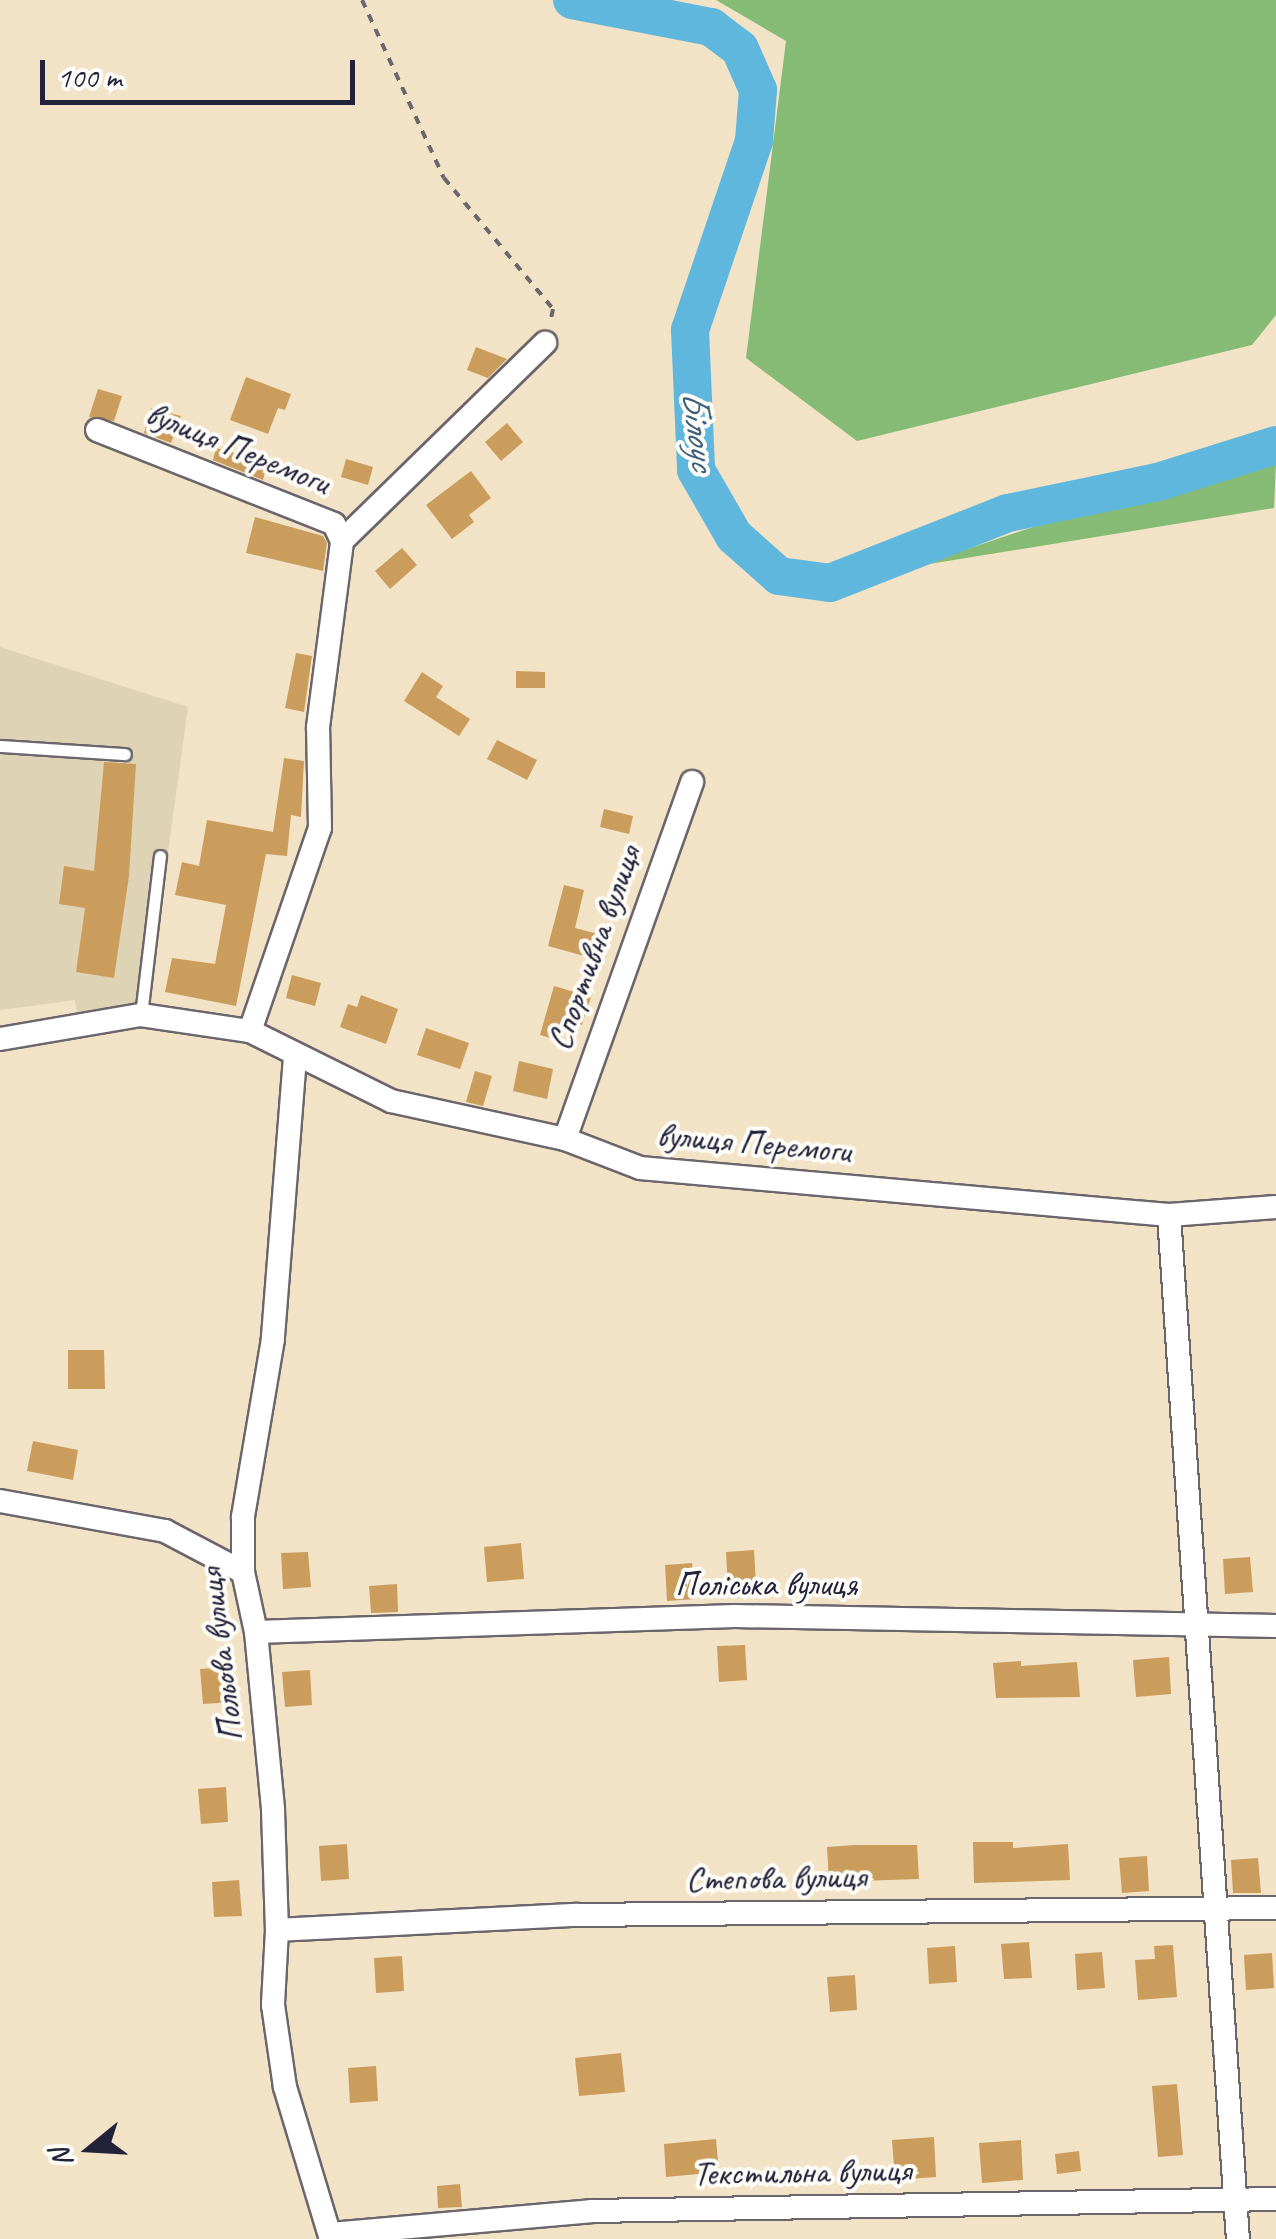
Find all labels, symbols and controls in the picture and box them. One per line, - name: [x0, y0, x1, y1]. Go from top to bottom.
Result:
- scale bar: [45, 40, 360, 102]
- text: 100 m: [57, 58, 122, 96]
- water label: Білоус: [672, 388, 726, 472]
- street label: вулиця Перемоги: [140, 392, 336, 504]
- street label: Спортивна вулиця: [538, 841, 650, 1055]
- street label: вулиця Перемоги: [655, 1114, 853, 1172]
- street label: Поліська вулиця: [674, 1563, 858, 1605]
- street label: Польова вулиця: [190, 1566, 252, 1744]
- street label: Степова вулиця: [685, 1855, 867, 1901]
- north arrow: [40, 2099, 140, 2199]
- text: N: [42, 2145, 80, 2172]
- street label: Текстильна вулиця: [693, 2149, 911, 2195]

